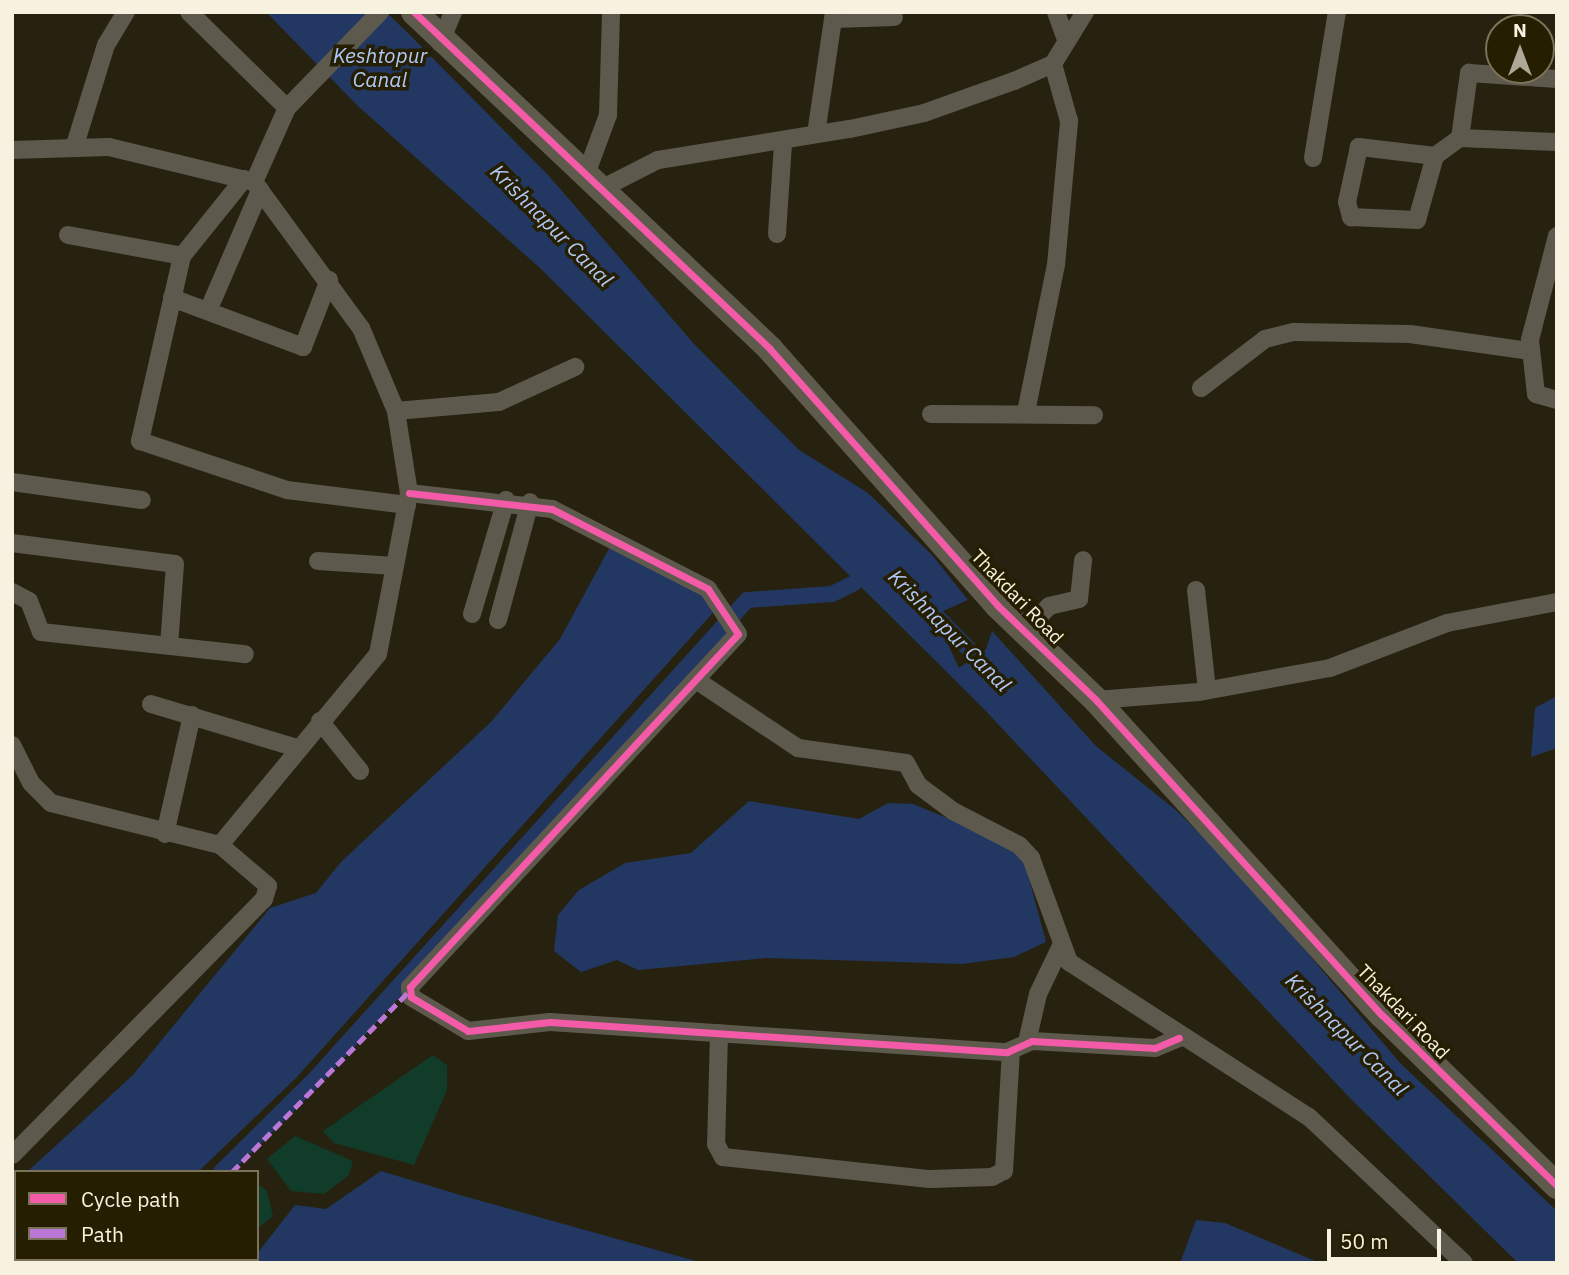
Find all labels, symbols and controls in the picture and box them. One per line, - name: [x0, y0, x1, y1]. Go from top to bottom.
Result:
- north arrow: [1485, 14, 1555, 84]
- text: N: [1513, 18, 1527, 42]
- water label: Keshtopur Canal: [333, 42, 427, 92]
- water label: Krishnapur Canal: [486, 159, 618, 291]
- street label: Thakdari Road: [966, 545, 1068, 649]
- water label: Krishnapur Canal: [884, 564, 1016, 696]
- street label: Thakdari Road: [1352, 960, 1454, 1064]
- water label: Krishnapur Canal: [1281, 968, 1413, 1100]
- legend: [14, 1170, 259, 1261]
- text: Cycle path: [81, 1185, 180, 1213]
- scale bar: [1331, 1216, 1445, 1260]
- text: Path: [81, 1220, 124, 1248]
- text: 50 m: [1340, 1227, 1389, 1255]

